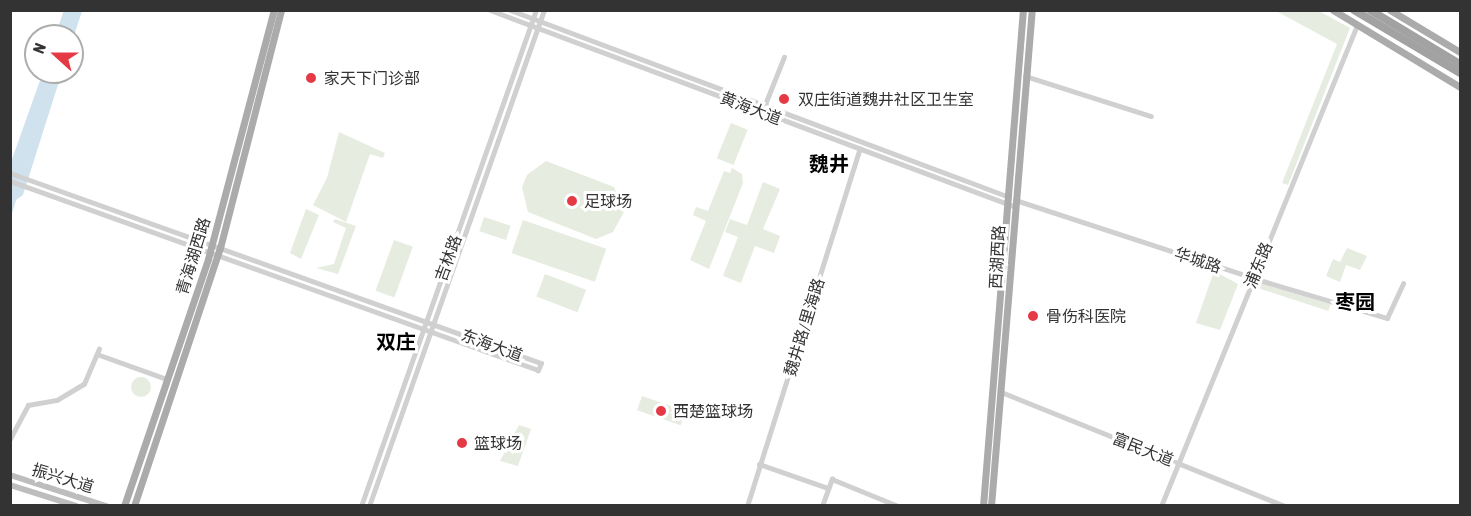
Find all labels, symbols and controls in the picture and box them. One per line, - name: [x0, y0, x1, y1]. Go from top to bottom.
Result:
- north arrow: [24, 24, 84, 84]
- text: N: [29, 41, 49, 56]
- place label: 家天下门诊部: [324, 68, 420, 88]
- marker: 家天下门诊部: [302, 69, 320, 87]
- street label: 黄海大道: [718, 88, 784, 128]
- place label: 双庄街道魏井社区卫生室: [798, 89, 974, 109]
- marker: 双庄街道魏井社区卫生室: [775, 90, 793, 108]
- district label: 魏井: [809, 151, 849, 175]
- place label: 足球场: [584, 191, 632, 211]
- marker: 足球场: [565, 194, 579, 208]
- street label: 青海湖西路: [172, 215, 214, 297]
- street label: 西湖西路: [986, 225, 1008, 289]
- street label: 吉林路: [431, 232, 465, 284]
- street label: 浦东路: [1240, 239, 1276, 291]
- street label: 华城路: [1172, 243, 1224, 277]
- street label: 魏井路/里海路: [780, 276, 828, 378]
- district label: 枣园: [1335, 289, 1375, 313]
- place label: 骨伤科医院: [1046, 306, 1126, 326]
- marker: 骨伤科医院: [1024, 307, 1042, 325]
- street label: 东海大道: [459, 325, 525, 365]
- district label: 双庄: [376, 329, 416, 353]
- place label: 西楚篮球场: [673, 401, 753, 421]
- marker: 西楚篮球场: [654, 404, 668, 418]
- street label: 富民大道: [1110, 428, 1176, 470]
- place label: 篮球场: [474, 433, 522, 453]
- marker: 篮球场: [455, 436, 469, 450]
- street label: 振兴大道: [30, 459, 96, 497]

